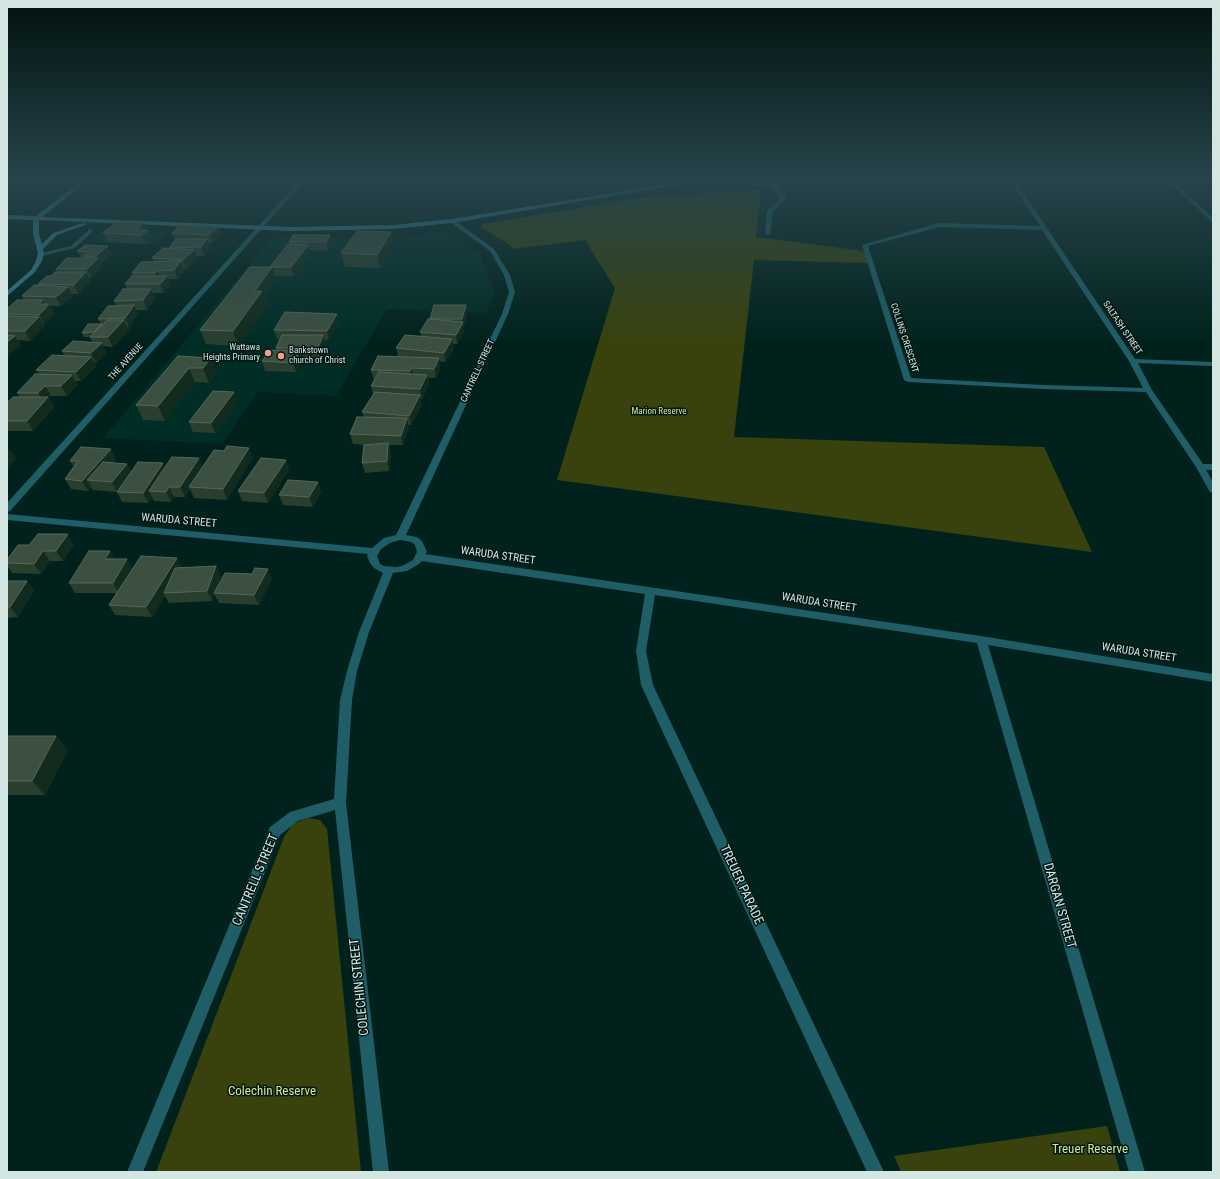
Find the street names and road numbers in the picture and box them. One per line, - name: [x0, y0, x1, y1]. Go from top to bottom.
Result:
- street label: SALTASH STREET: [1100, 299, 1144, 357]
- street label: COLLINS CRESCENT: [888, 302, 920, 374]
- street label: CANTRELL STREET: [459, 338, 497, 404]
- street label: THE AVENUE: [107, 341, 145, 383]
- street label: WARUDA STREET: [141, 511, 217, 531]
- street label: WARUDA STREET: [460, 544, 536, 568]
- street label: WARUDA STREET: [781, 591, 857, 615]
- street label: WARUDA STREET: [1101, 641, 1177, 665]
- street label: CANTRELL STREET: [230, 832, 282, 928]
- street label: TREUER PARADE: [716, 843, 766, 927]
- street label: DARGAN STREET: [1039, 861, 1079, 951]
- street label: COLECHIN STREET: [347, 938, 373, 1036]

